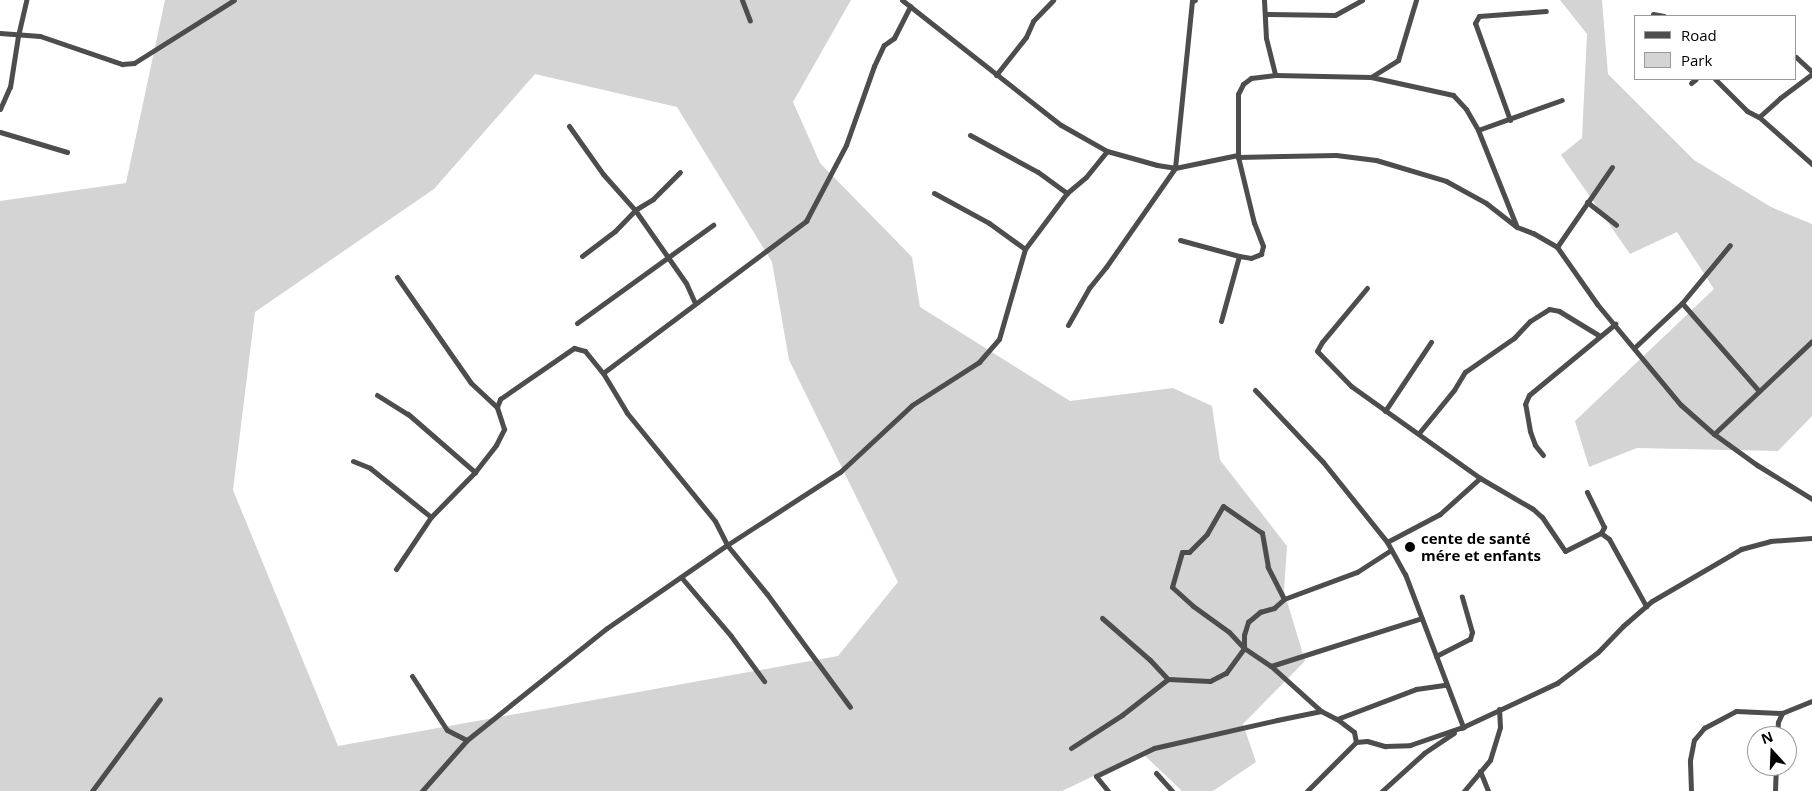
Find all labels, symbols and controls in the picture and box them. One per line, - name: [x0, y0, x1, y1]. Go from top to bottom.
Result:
- legend: [1634, 15, 1797, 80]
- text: Road: [1681, 25, 1717, 45]
- text: Park: [1681, 50, 1712, 70]
- place label: cente de santé mére et enfants: [1421, 529, 1541, 564]
- marker: cente de santé mére et enfants: [1403, 540, 1417, 554]
- north arrow: [1747, 726, 1797, 776]
- text: N: [1758, 727, 1776, 748]

